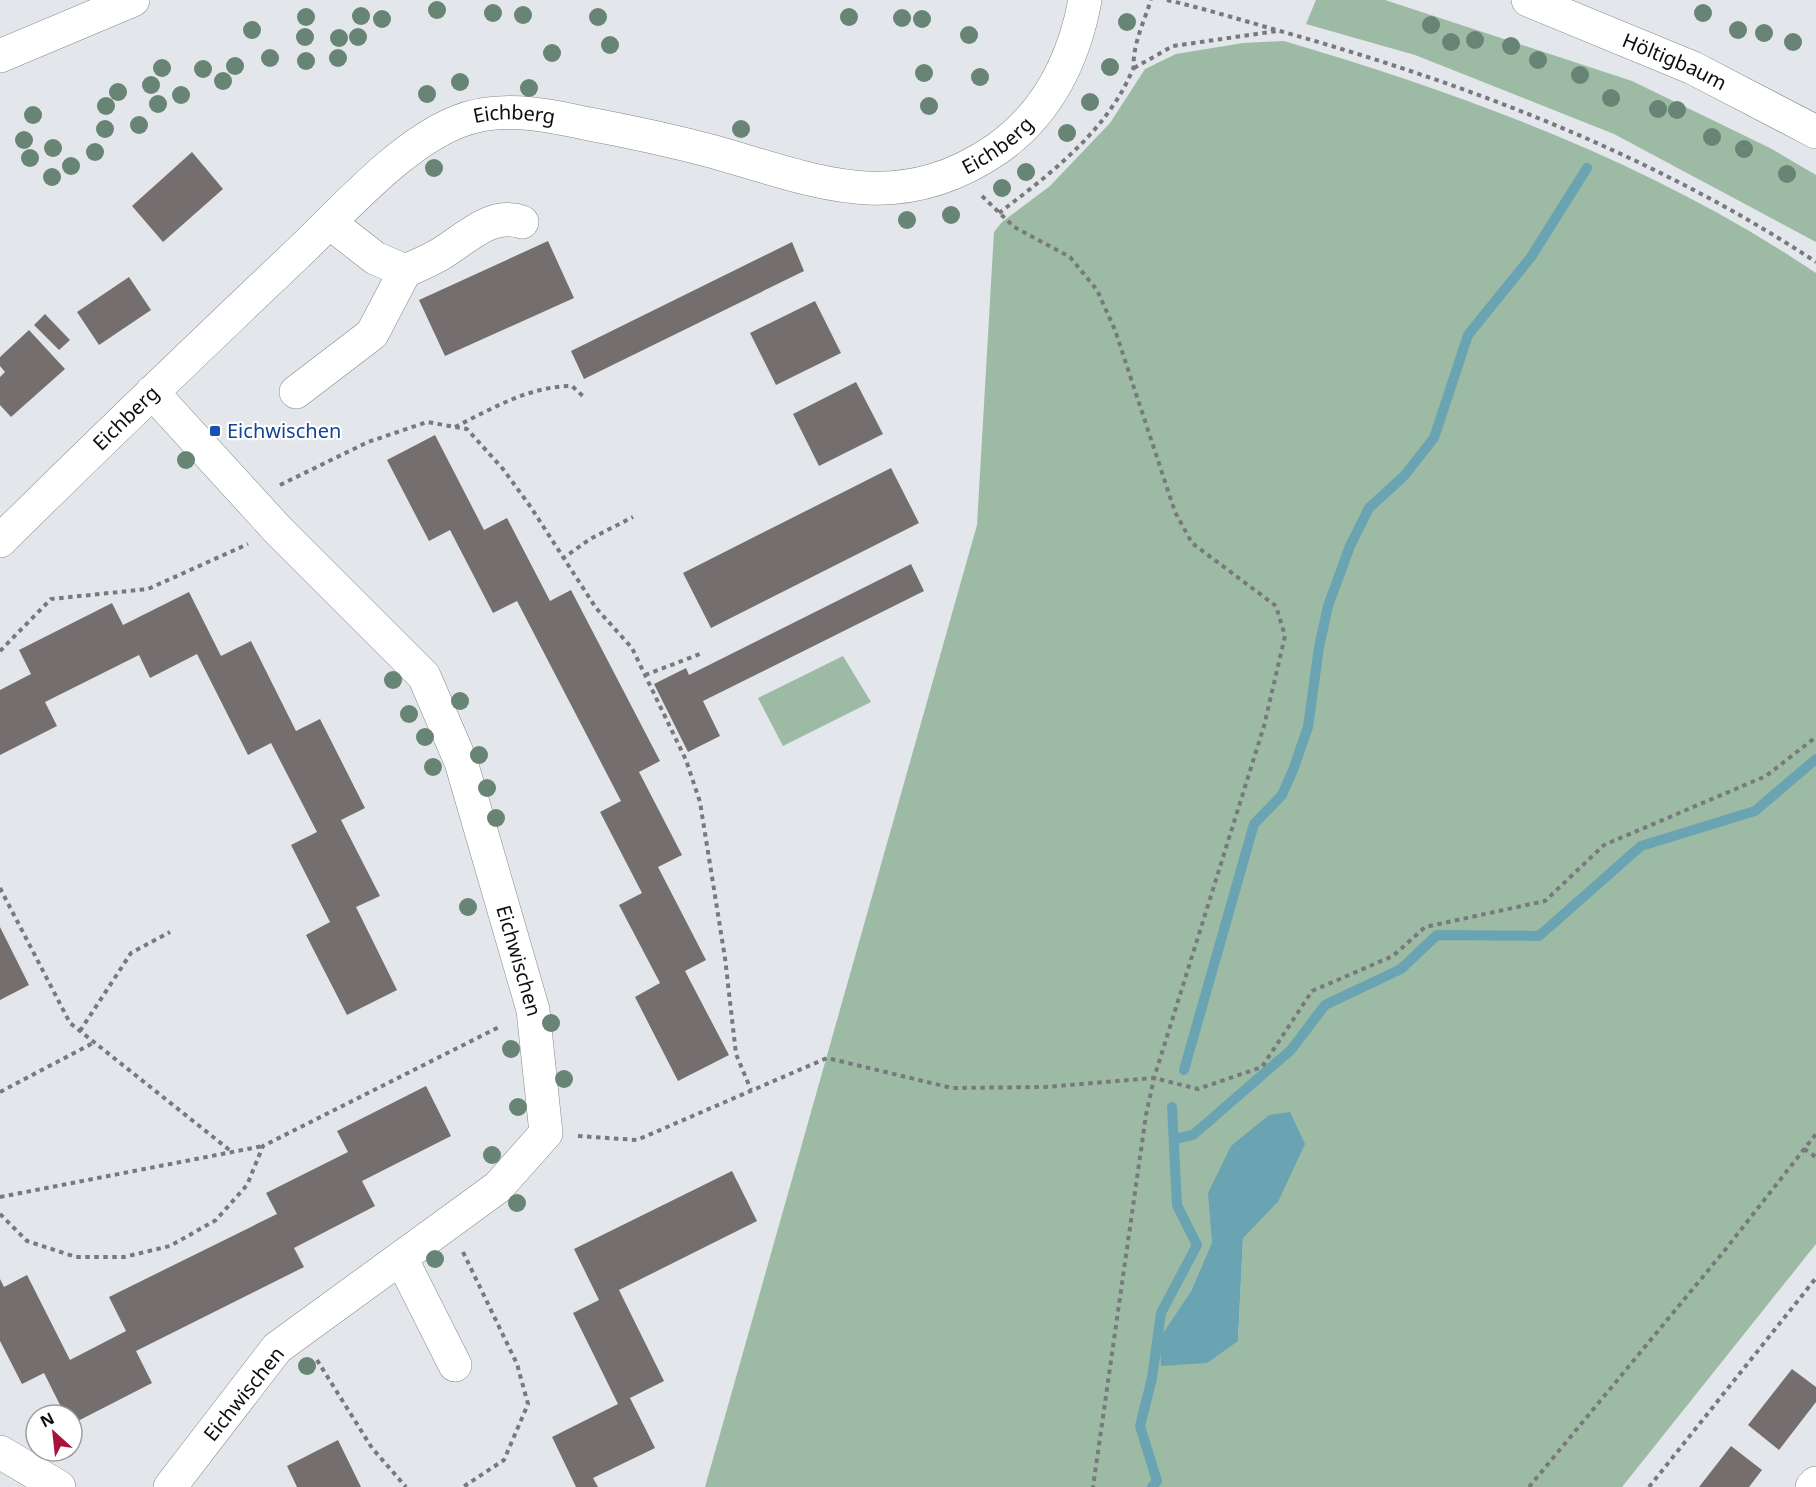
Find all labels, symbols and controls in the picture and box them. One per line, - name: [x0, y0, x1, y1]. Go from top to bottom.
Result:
- street label: Höltigbaum: [1619, 26, 1732, 96]
- street label: Eichberg: [470, 98, 557, 130]
- street label: Eichberg: [957, 111, 1039, 180]
- street label: Eichberg: [87, 379, 164, 456]
- place label: Eichwischen: [227, 417, 341, 444]
- marker: Eichwischen: [208, 424, 222, 438]
- street label: Eichwischen: [490, 902, 548, 1019]
- street label: Eichwischen: [197, 1341, 290, 1447]
- north arrow: [24, 1403, 84, 1463]
- text: N: [36, 1407, 58, 1432]

